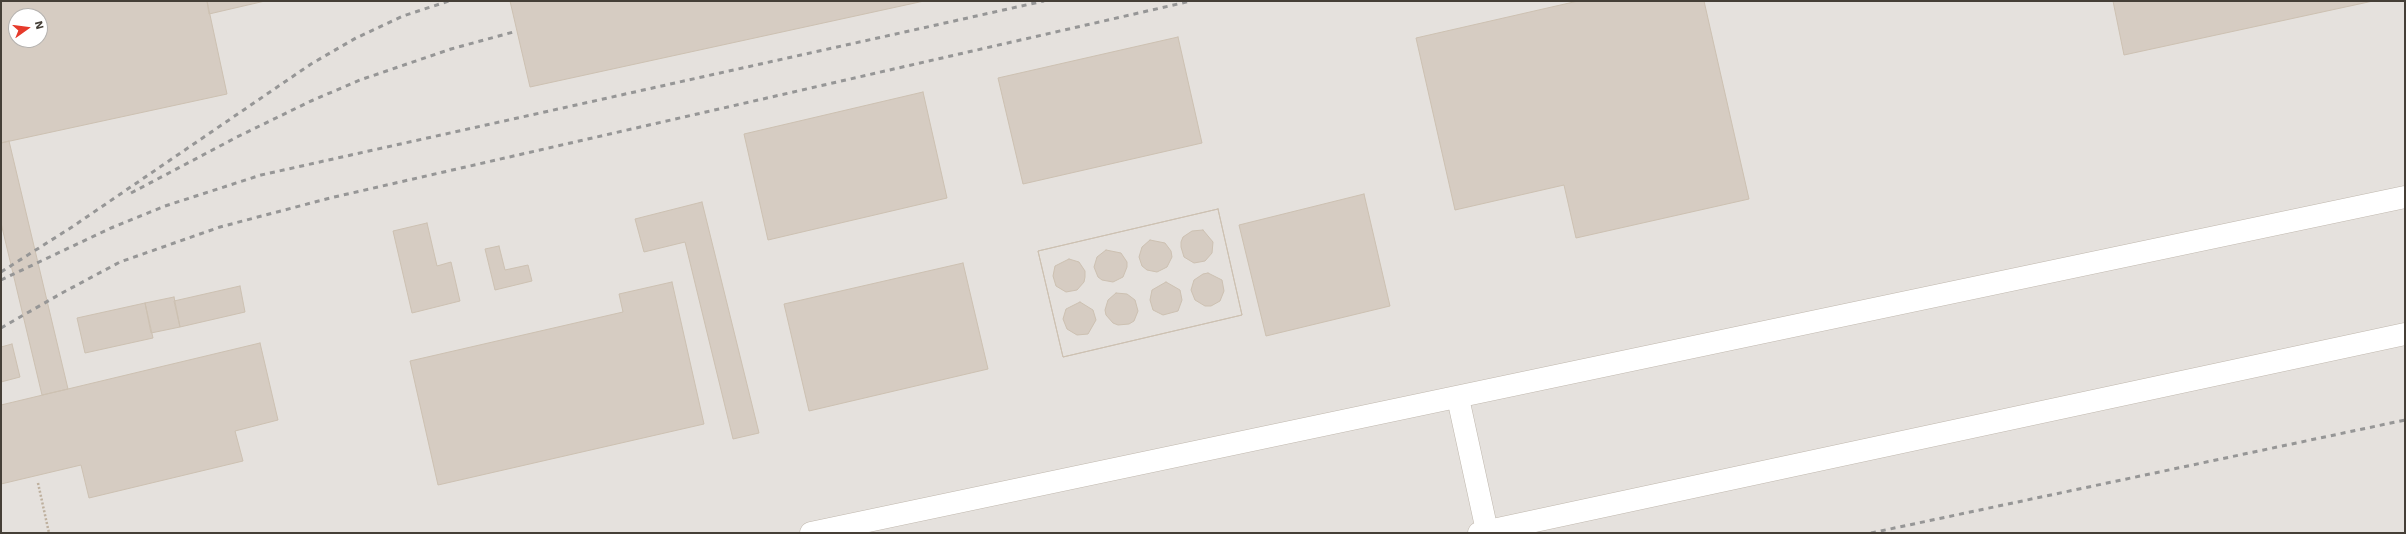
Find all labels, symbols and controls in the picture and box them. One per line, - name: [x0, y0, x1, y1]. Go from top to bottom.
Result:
- north arrow: [8, 8, 48, 48]
- text: N: [32, 20, 46, 31]

